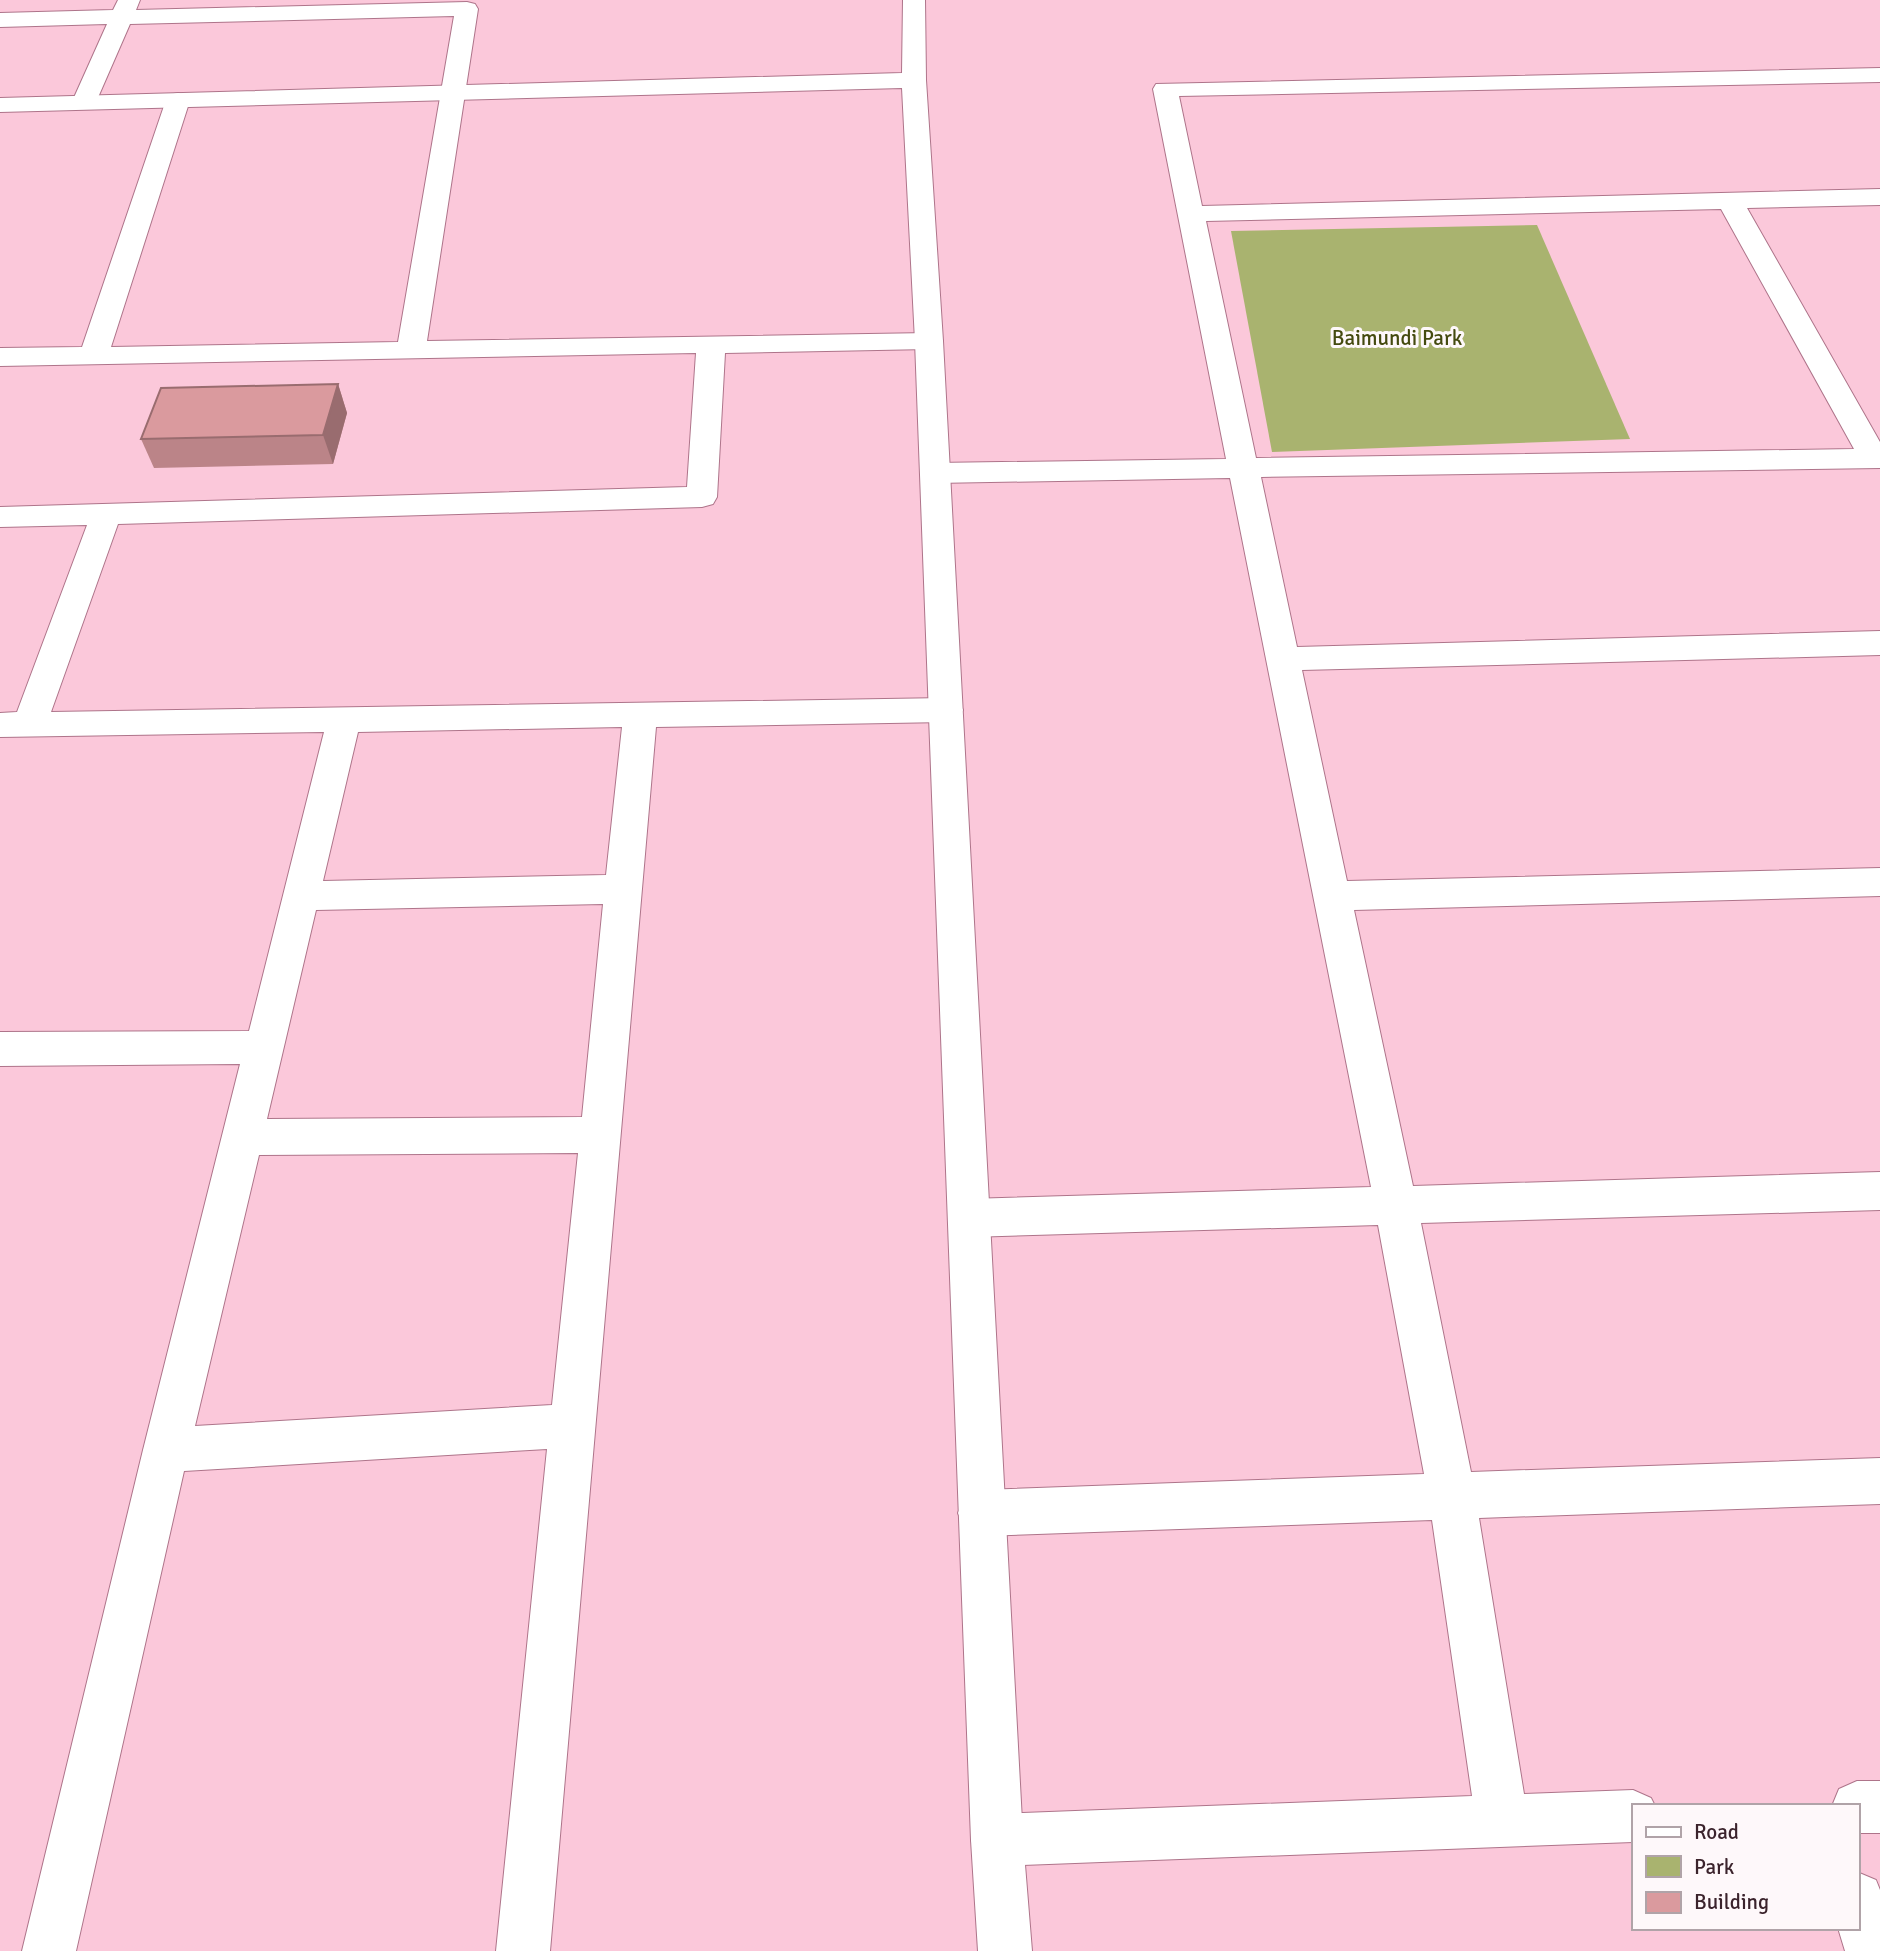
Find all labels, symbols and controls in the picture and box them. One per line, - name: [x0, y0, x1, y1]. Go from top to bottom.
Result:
- park label: Baimundi Park: [1332, 325, 1463, 351]
- legend: [1632, 1804, 1859, 1930]
- text: Road: [1694, 1819, 1739, 1845]
- text: Park: [1694, 1854, 1735, 1880]
- text: Building: [1694, 1889, 1769, 1915]

